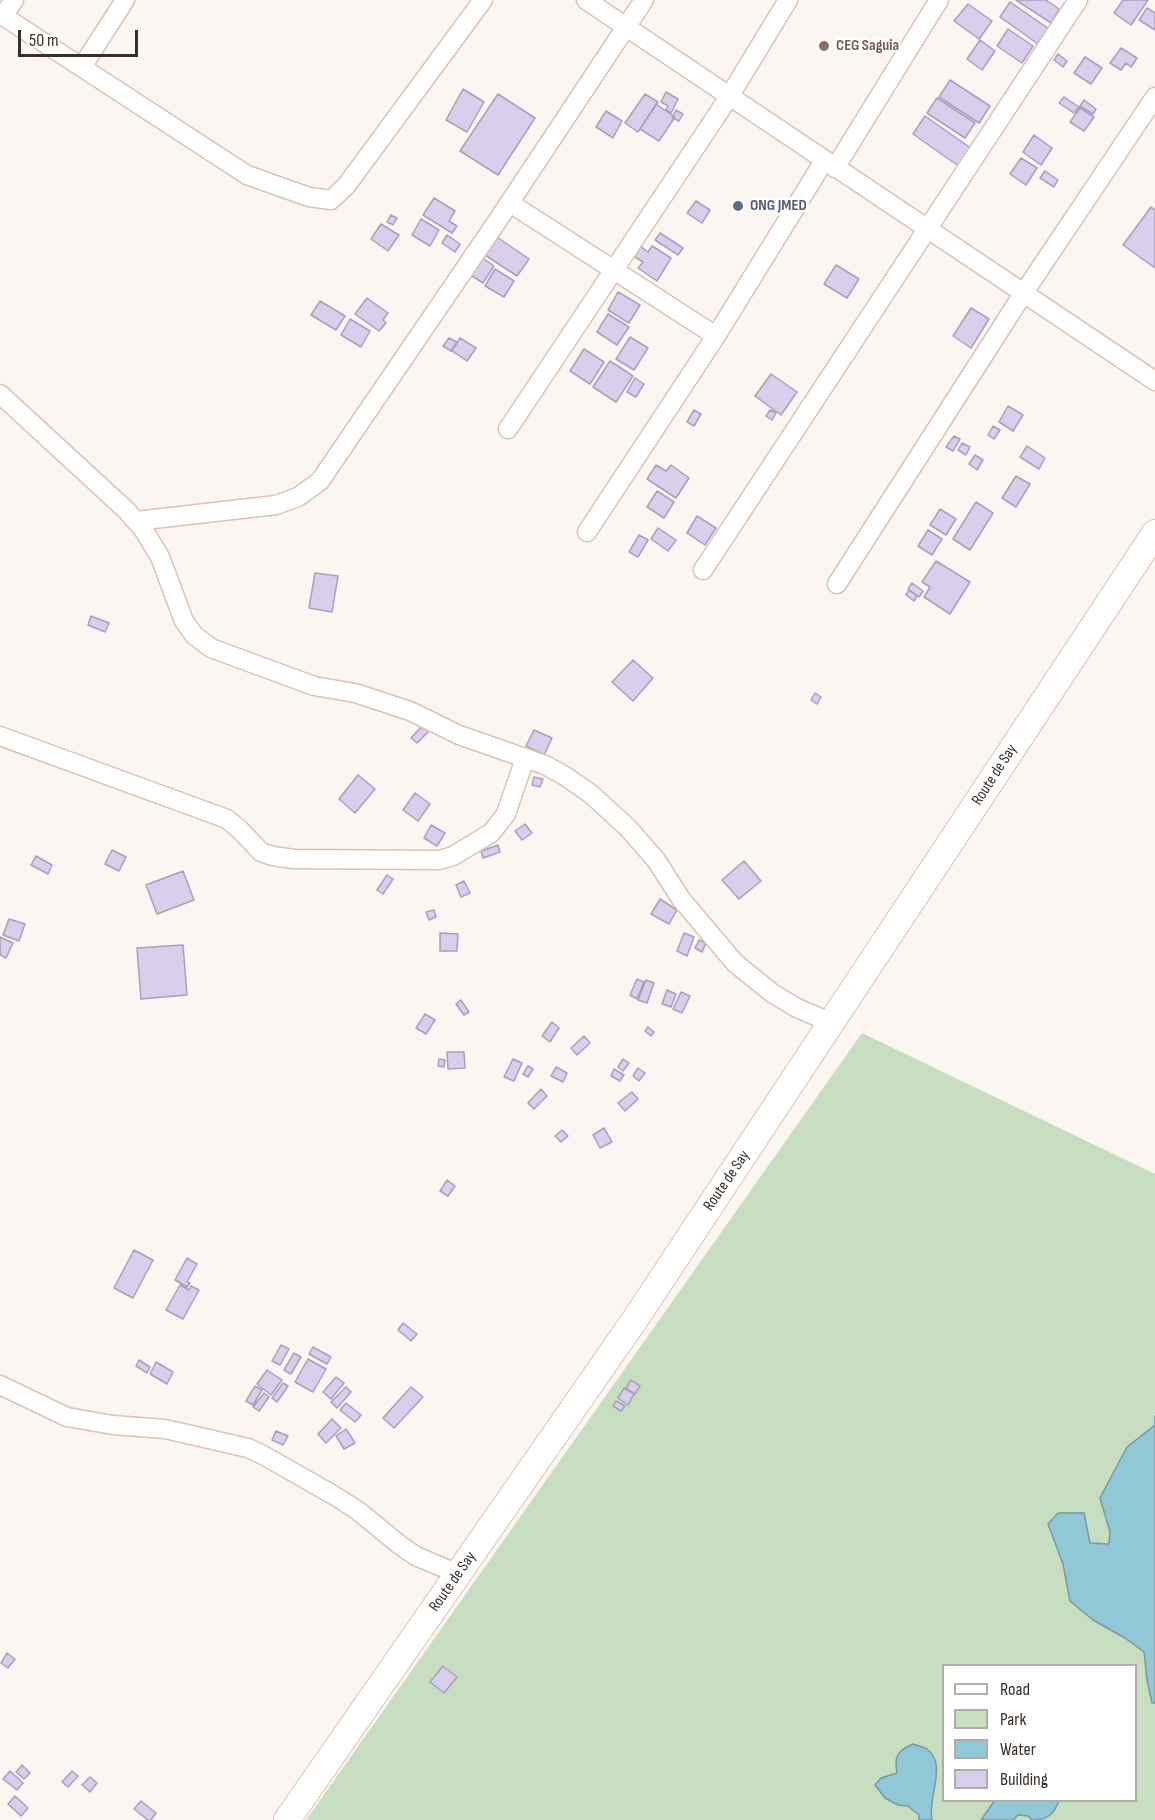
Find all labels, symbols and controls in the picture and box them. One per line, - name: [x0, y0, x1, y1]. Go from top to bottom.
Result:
- scale bar: [21, 18, 141, 56]
- text: 50 m: [29, 30, 59, 51]
- place label: CEG Saguia: [836, 36, 899, 56]
- marker: CEG Saguia: [817, 39, 831, 53]
- place label: ONG JMED: [750, 196, 807, 216]
- marker: ONG JMED: [731, 199, 745, 213]
- street label: Route de Say: [968, 741, 1022, 809]
- street label: Route de Say: [700, 1147, 754, 1215]
- street label: Route de Say: [425, 1548, 481, 1616]
- legend: [942, 1664, 1137, 1802]
- text: Road: [1000, 1679, 1030, 1700]
- text: Park: [1000, 1709, 1026, 1730]
- text: Water: [1000, 1739, 1036, 1760]
- text: Building: [1000, 1769, 1048, 1790]

